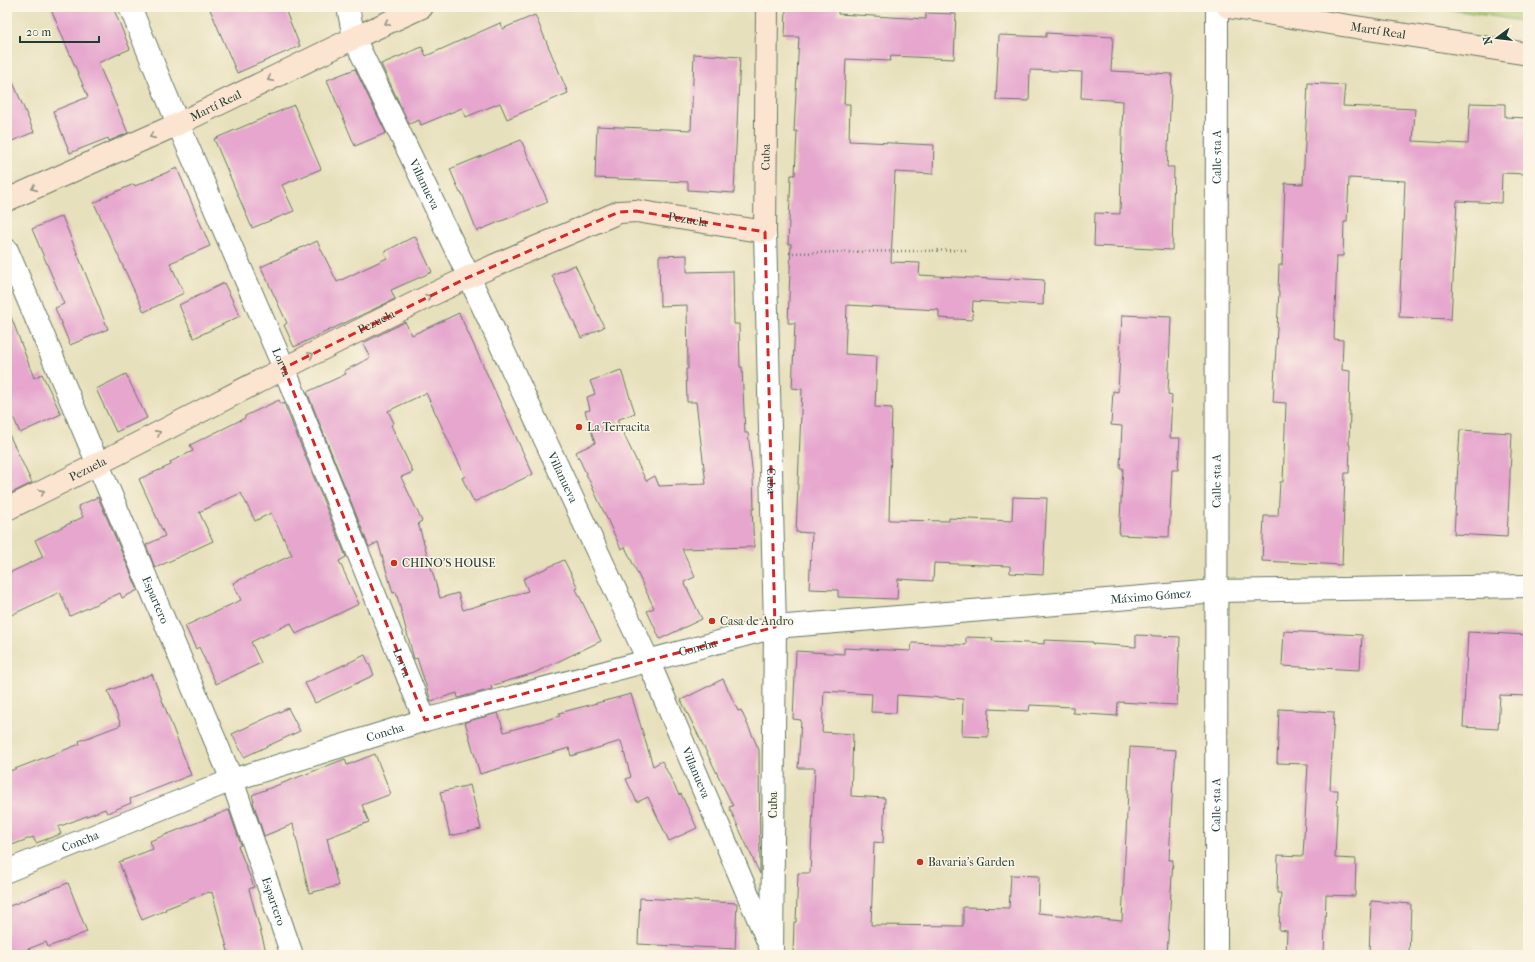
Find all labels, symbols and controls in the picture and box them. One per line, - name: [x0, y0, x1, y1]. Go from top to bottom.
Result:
- scale bar: [20, 18, 99, 44]
- one-way arrow: [383, 18, 391, 26]
- north arrow: [1477, 18, 1517, 58]
- street label: Martí Real: [1350, 19, 1407, 42]
- text: 20 m: [26, 25, 51, 39]
- text: N: [1480, 34, 1495, 46]
- one-way arrow: [266, 75, 274, 82]
- street label: Martí Real: [188, 87, 244, 124]
- street label: Calle 5ta A: [1210, 130, 1224, 184]
- one-way arrow: [149, 131, 156, 139]
- street label: Cuba: [759, 143, 773, 171]
- street label: Villanueva: [406, 156, 443, 212]
- one-way arrow: [30, 183, 38, 191]
- street label: Pezuela: [667, 209, 709, 230]
- one-way arrow: [423, 294, 431, 302]
- street label: Pezuela: [355, 307, 398, 337]
- street label: Lorva: [269, 346, 294, 379]
- one-way arrow: [307, 352, 314, 359]
- place label: La Terracita: [587, 420, 650, 434]
- marker: La Terracita: [574, 422, 584, 432]
- one-way arrow: [154, 431, 161, 438]
- street label: Villanueva: [544, 449, 581, 505]
- street label: Pezuela: [67, 454, 109, 484]
- street label: Calle 5ta A: [1209, 454, 1224, 508]
- street label: Cuba: [764, 467, 779, 495]
- one-way arrow: [38, 489, 45, 497]
- place label: CHINO'S HOUSE: [402, 556, 496, 570]
- marker: CHINO'S HOUSE: [389, 558, 399, 568]
- street label: Espartero: [139, 574, 172, 626]
- street label: Máximo Gómez: [1110, 586, 1192, 607]
- place label: Casa de Andro: [720, 614, 794, 628]
- marker: Casa de Andro: [707, 616, 717, 626]
- street label: Concha: [677, 636, 719, 659]
- street label: Lorva: [390, 646, 414, 680]
- street label: Concha: [365, 720, 406, 745]
- street label: Villanueva: [678, 744, 713, 801]
- street label: Calle 5ta A: [1209, 778, 1223, 832]
- street label: Cuba: [766, 791, 780, 818]
- street label: Concha: [60, 827, 101, 855]
- place label: Bavaria's Garden: [928, 855, 1015, 869]
- marker: Bavaria's Garden: [915, 857, 925, 867]
- street label: Espartero: [259, 875, 288, 927]

